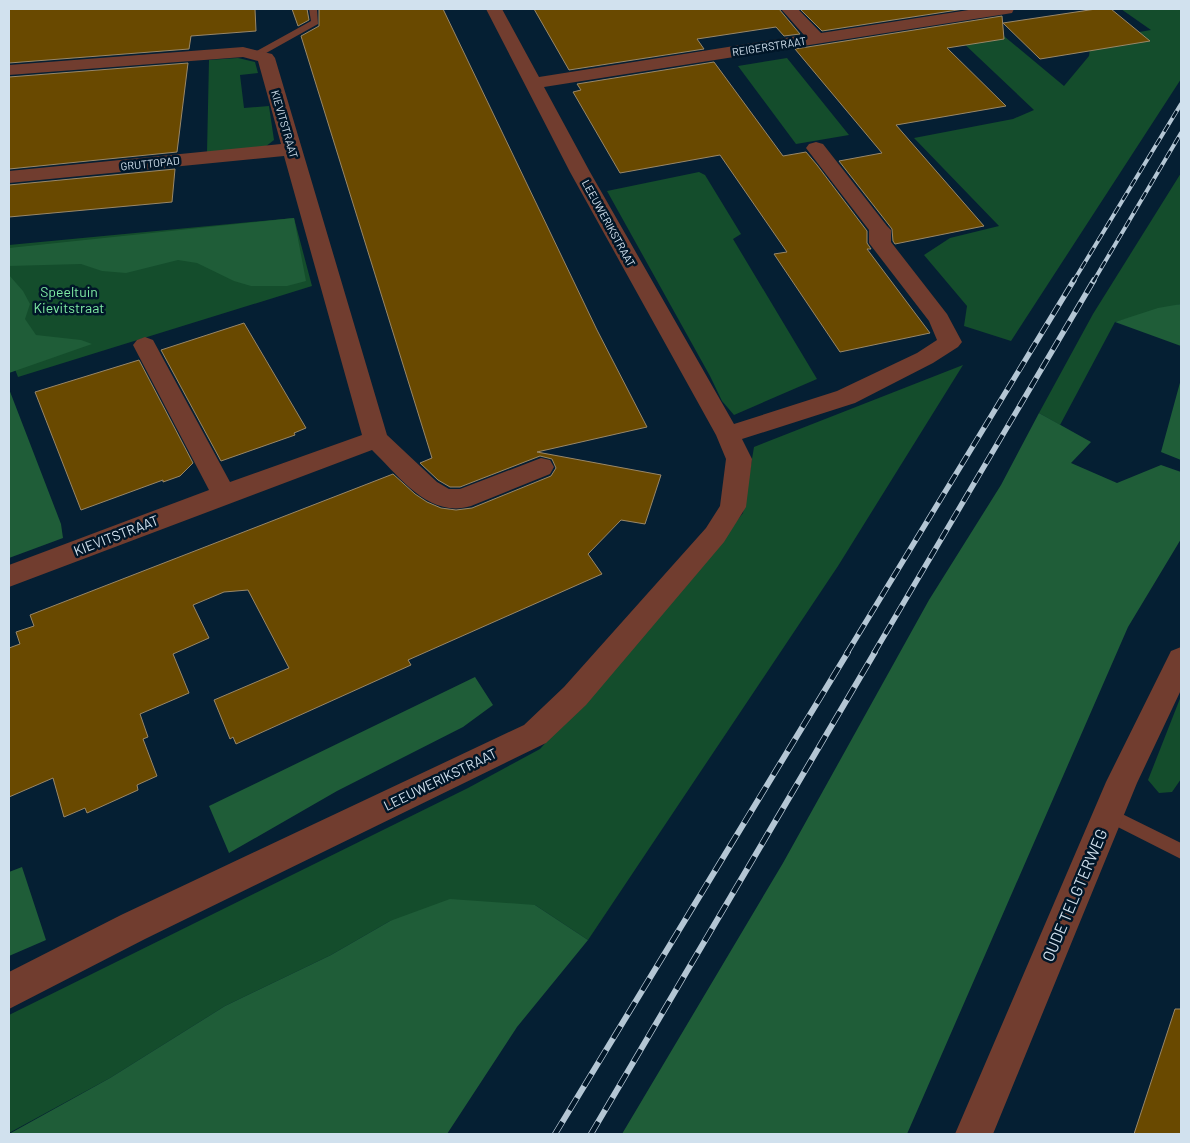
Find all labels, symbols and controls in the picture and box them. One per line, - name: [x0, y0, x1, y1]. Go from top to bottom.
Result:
- street label: REIGERSTRAAT: [731, 34, 807, 58]
- street label: KIEVITSTRAAT: [269, 88, 301, 160]
- street label: GRUTTOPAD: [120, 153, 180, 173]
- street label: LEEUWERIKSTRAAT: [580, 177, 638, 269]
- park label: Speeltuin Kievitstraat: [34, 283, 104, 316]
- street label: KIEVITSTRAAT: [71, 511, 161, 559]
- street label: LEEUWERIKSTRAAT: [380, 744, 500, 814]
- street label: OUDE TELGTERWEG: [1037, 826, 1111, 964]

